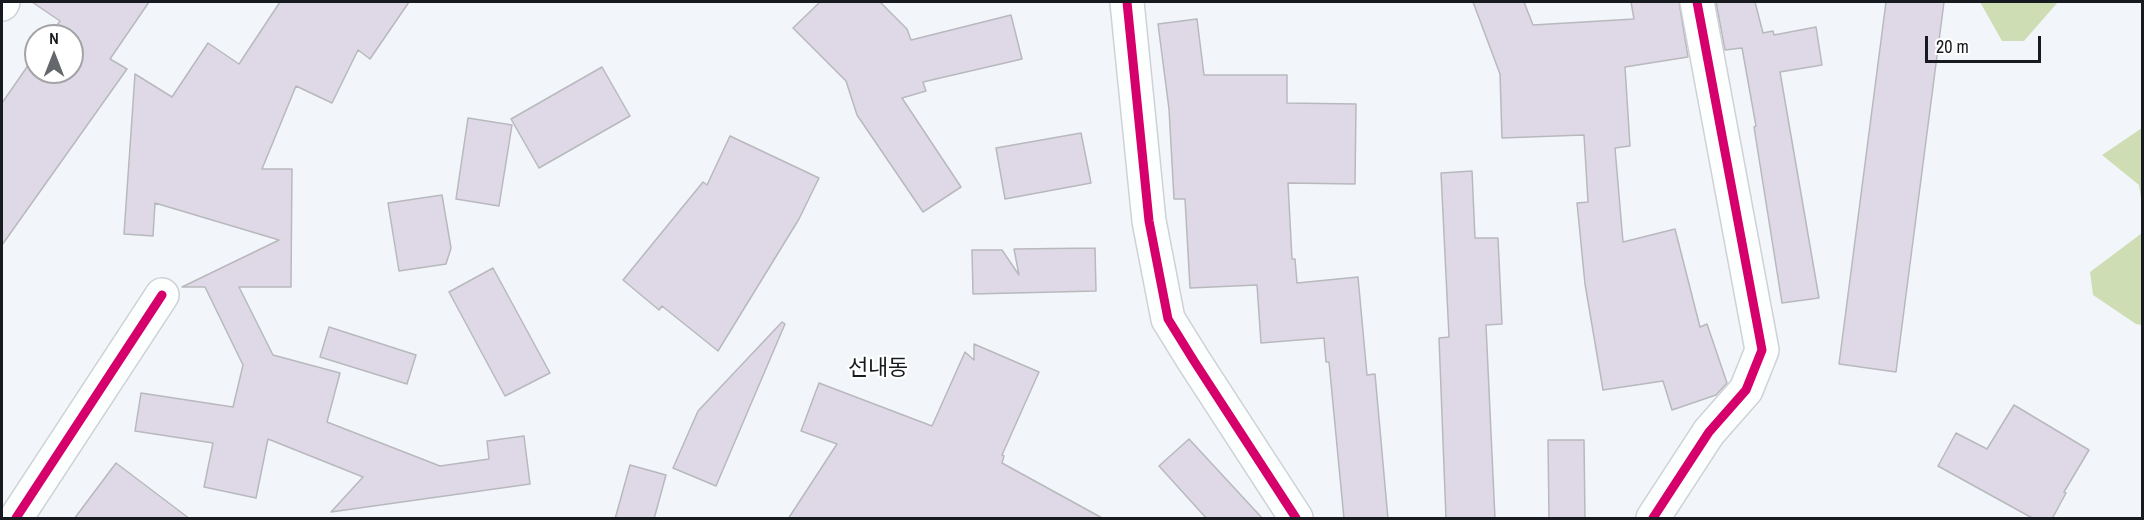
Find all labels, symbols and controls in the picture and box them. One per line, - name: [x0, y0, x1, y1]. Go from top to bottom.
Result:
- north arrow: [24, 24, 84, 84]
- scale bar: [1928, 24, 2044, 62]
- text: N: [49, 27, 59, 49]
- text: 20 m: [1936, 34, 1969, 59]
- district label: 선내동: [848, 356, 908, 382]

